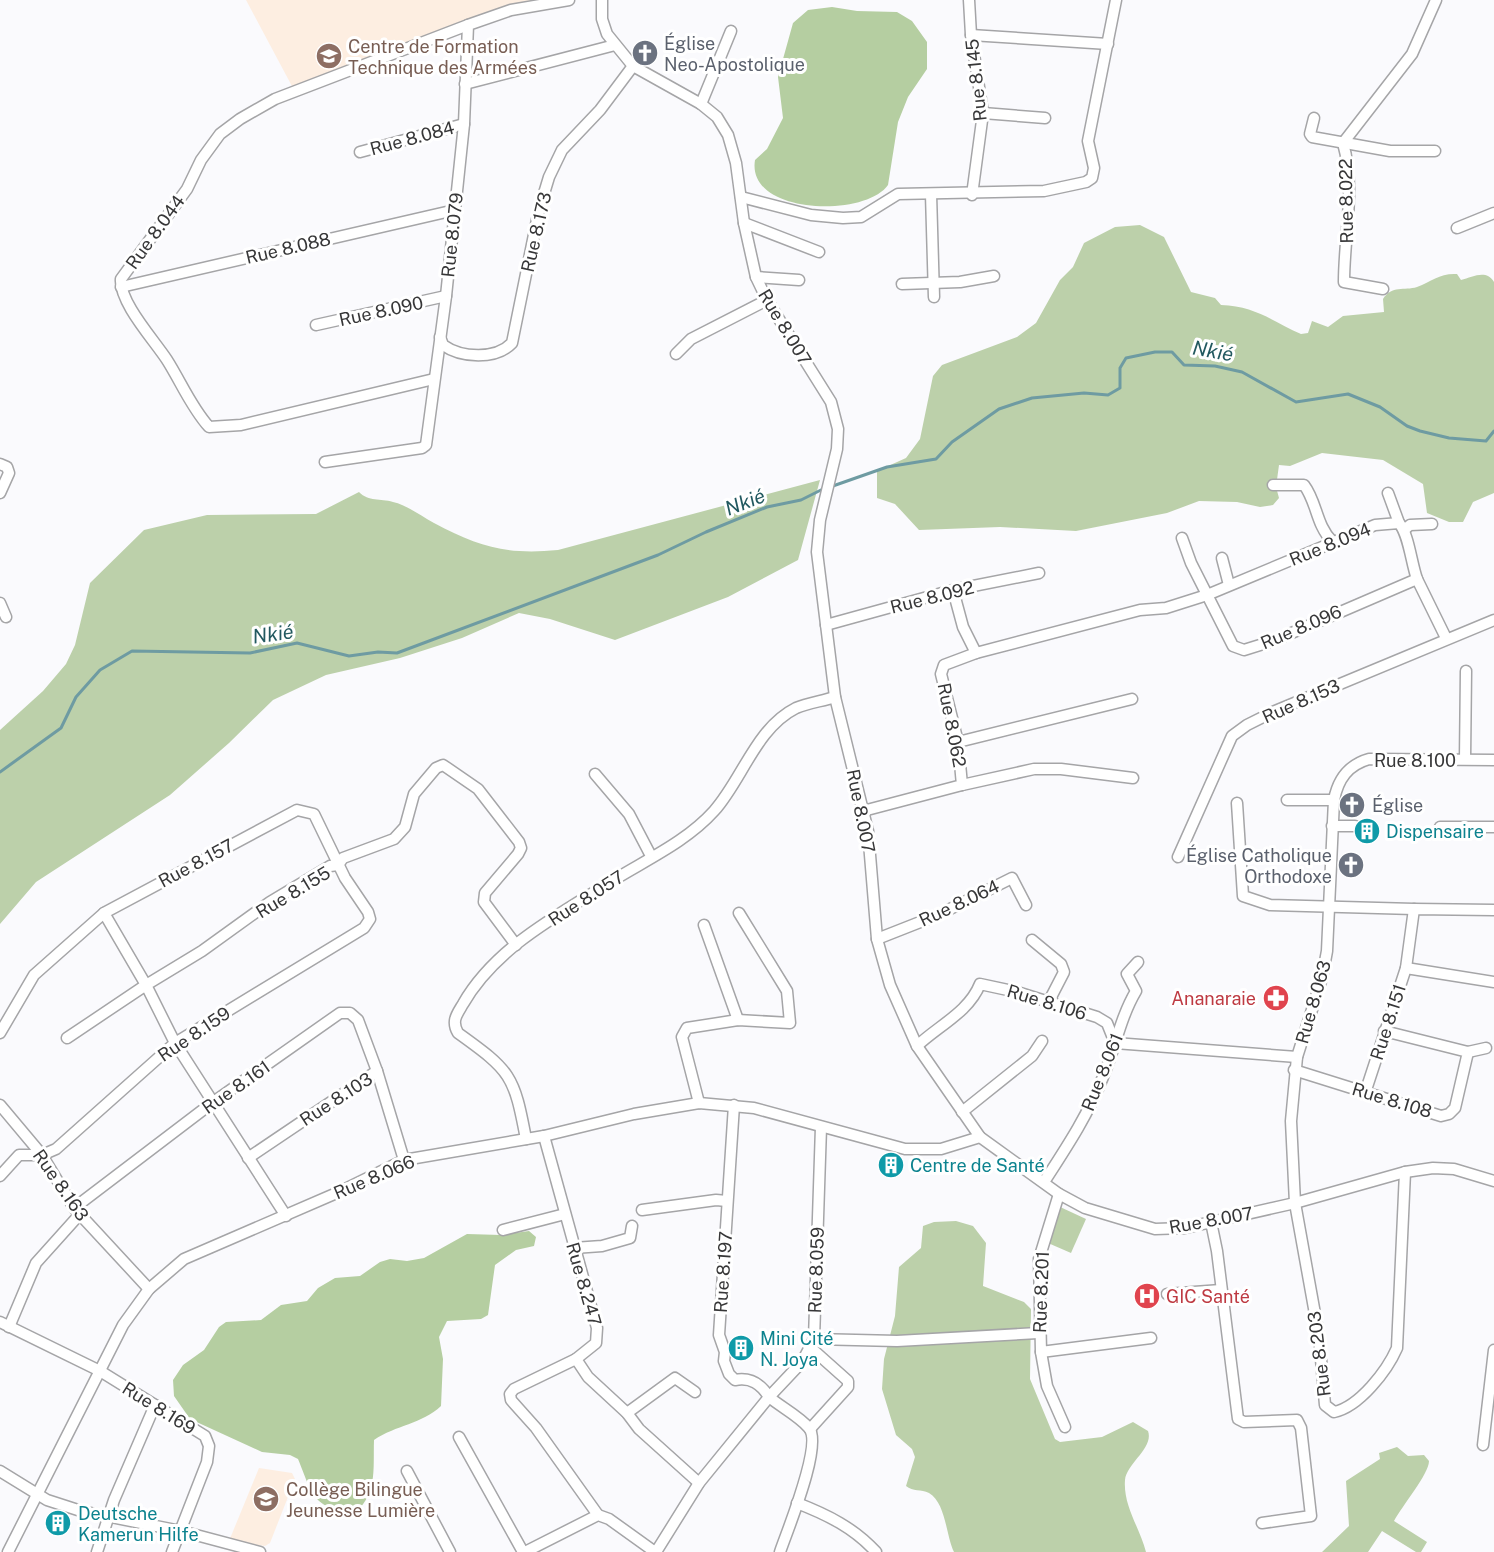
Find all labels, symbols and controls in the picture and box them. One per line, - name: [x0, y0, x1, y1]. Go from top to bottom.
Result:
- place label: Église Neo-Apostolique: [664, 32, 805, 75]
- place label: Centre de Formation Technique des Armées: [348, 36, 537, 78]
- church icon: Église Neo-Apostolique: [630, 38, 660, 68]
- street label: Rue 8.145: [961, 38, 991, 122]
- school or university icon: Centre de Formation Technique des Armées: [314, 41, 344, 71]
- street label: Rue 8.084: [368, 117, 456, 159]
- street label: Rue 8.022: [1335, 158, 1357, 244]
- street label: Rue 8.173: [517, 190, 555, 274]
- street label: Rue 8.044: [121, 191, 189, 273]
- street label: Rue 8.079: [437, 192, 467, 278]
- street label: Rue 8.088: [243, 228, 333, 268]
- street label: Rue 8.007: [754, 285, 816, 369]
- street label: Rue 8.090: [337, 292, 425, 330]
- water label: Nkié: [1191, 336, 1235, 366]
- water label: Nkié: [721, 483, 769, 521]
- street label: Rue 8.094: [1286, 518, 1374, 570]
- street label: Rue 8.092: [888, 576, 976, 618]
- street label: Rue 8.096: [1257, 601, 1345, 653]
- water label: Nkié: [251, 619, 295, 649]
- street label: Rue 8.153: [1259, 675, 1343, 727]
- street label: Rue 8.062: [934, 681, 970, 769]
- street label: Rue 8.100: [1374, 750, 1456, 771]
- street label: Rue 8.007: [843, 767, 879, 855]
- church icon: Église: [1337, 790, 1367, 820]
- place label: Église: [1372, 794, 1423, 816]
- building icon: Dispensaire: [1352, 816, 1382, 846]
- place label: Dispensaire: [1386, 821, 1484, 842]
- street label: Rue 8.157: [155, 834, 237, 892]
- place label: Église Catholique Orthodoxe: [1186, 844, 1332, 887]
- church icon: Église Catholique Orthodoxe: [1336, 850, 1366, 880]
- street label: Rue 8.155: [252, 862, 334, 922]
- street label: Rue 8.057: [544, 866, 628, 930]
- street label: Rue 8.064: [916, 875, 1002, 931]
- street label: Rue 8.063: [1291, 958, 1335, 1046]
- street label: Rue 8.106: [1005, 980, 1089, 1024]
- street label: Rue 8.151: [1366, 981, 1410, 1063]
- pharmacy icon: Ananaraie: [1261, 983, 1291, 1013]
- place label: Ananaraie: [1171, 988, 1256, 1009]
- street label: Rue 8.159: [154, 1002, 234, 1066]
- street label: Rue 8.061: [1077, 1030, 1127, 1114]
- street label: Rue 8.161: [198, 1056, 274, 1118]
- street label: Rue 8.103: [296, 1068, 376, 1130]
- street label: Rue 8.108: [1349, 1078, 1435, 1122]
- street label: Rue 8.163: [29, 1145, 93, 1225]
- building icon: Centre de Santé: [876, 1150, 906, 1180]
- street label: Rue 8.066: [330, 1151, 418, 1203]
- place label: Centre de Santé: [910, 1155, 1045, 1176]
- street label: Rue 8.007: [1167, 1202, 1255, 1238]
- street label: Rue 8.059: [804, 1226, 828, 1314]
- street label: Rue 8.197: [710, 1231, 736, 1313]
- street label: Rue 8.247: [562, 1240, 606, 1328]
- street label: Rue 8.201: [1029, 1251, 1053, 1333]
- hospital icon: GIC Santé: [1132, 1281, 1162, 1311]
- place label: GIC Santé: [1166, 1286, 1250, 1307]
- street label: Rue 8.203: [1303, 1310, 1335, 1398]
- place label: Mini Cité N. Joya: [760, 1328, 834, 1370]
- building icon: Mini Cité N. Joya: [726, 1333, 756, 1363]
- street label: Rue 8.169: [119, 1377, 199, 1439]
- place label: Collège Bilingue Jeunesse Lumière: [286, 1479, 435, 1521]
- school or university icon: Collège Bilingue Jeunesse Lumière: [251, 1484, 281, 1514]
- place label: Deutsche Kamerun Hilfe: [78, 1503, 199, 1545]
- building icon: Deutsche Kamerun Hilfe: [43, 1508, 73, 1538]

